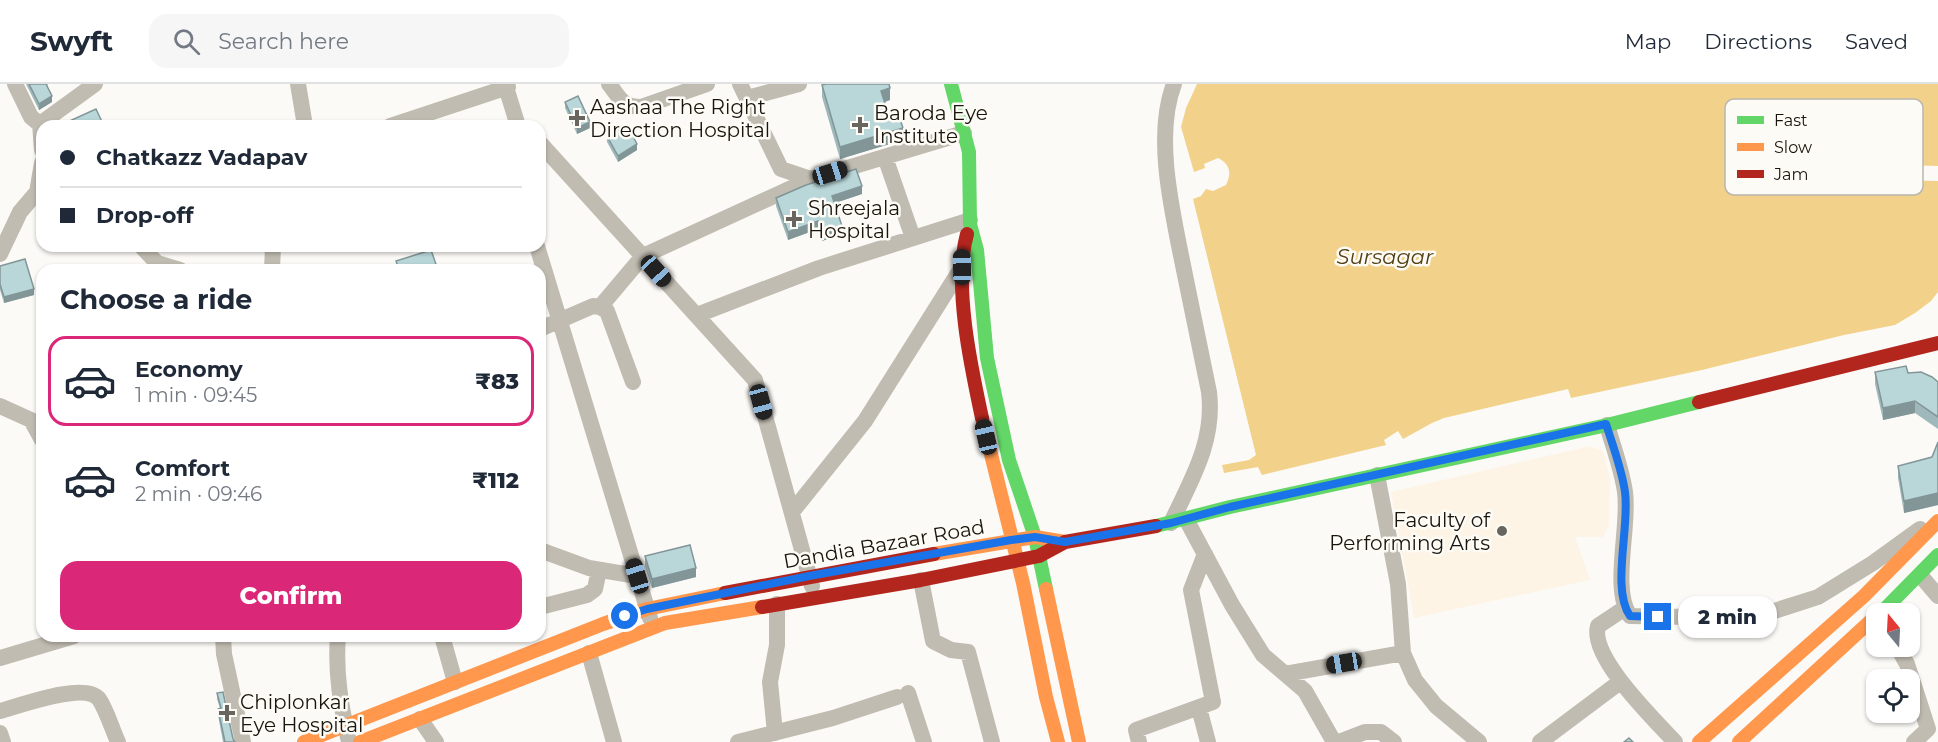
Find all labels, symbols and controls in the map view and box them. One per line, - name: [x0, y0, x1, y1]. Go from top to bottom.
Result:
- search box: [149, 14, 569, 68]
- text: Swyft: [30, 24, 113, 58]
- icon: search: [170, 25, 203, 58]
- text: Search here: [218, 28, 349, 55]
- text: Map: [1625, 29, 1671, 54]
- text: Directions: [1704, 29, 1812, 54]
- text: Saved: [1845, 29, 1908, 54]
- place label: Aashaa The Right Direction Hospital: [590, 95, 770, 142]
- legend: [1725, 99, 1923, 195]
- place label: Baroda Eye Institute: [874, 101, 988, 148]
- marker: Aashaa The Right Direction Hospital: [568, 109, 586, 127]
- text: Fast: [1774, 111, 1808, 130]
- marker: Baroda Eye Institute: [851, 116, 869, 134]
- text: Slow: [1774, 138, 1812, 157]
- text: Chatkazz Vadapav: [96, 144, 307, 171]
- car: [810, 159, 850, 187]
- text: Jam: [1773, 165, 1808, 184]
- place label: Shreejala Hospital: [808, 196, 900, 243]
- text: Drop-off: [96, 202, 194, 229]
- marker: Shreejala Hospital: [785, 210, 803, 228]
- water label: Sursagar: [1337, 244, 1434, 269]
- car: [953, 249, 971, 285]
- car: [637, 252, 675, 290]
- text: Choose a ride: [60, 283, 252, 316]
- icon: car: [63, 354, 117, 408]
- text: Economy: [135, 356, 243, 383]
- text: ₹83: [475, 368, 519, 395]
- car: [748, 382, 774, 422]
- text: 1 min · 09:45: [135, 383, 257, 407]
- car: [973, 417, 999, 457]
- icon: car: [63, 453, 117, 507]
- text: Comfort: [135, 455, 230, 482]
- text: ₹112: [472, 467, 519, 494]
- text: 2 min · 09:46: [135, 482, 262, 506]
- place label: Faculty of Performing Arts: [1329, 508, 1491, 555]
- street label: Dandia Bazaar Road: [781, 514, 987, 574]
- marker: Faculty of Performing Arts: [1495, 524, 1509, 538]
- car: [623, 556, 651, 596]
- button: Confirm: [60, 561, 522, 630]
- callout: 2 min: [1679, 596, 1778, 638]
- route start: [611, 602, 638, 629]
- route end: [1644, 603, 1671, 630]
- north arrow: [1866, 603, 1920, 657]
- map controls: [1866, 603, 1920, 723]
- text: 2 min: [1698, 605, 1757, 629]
- car: [1325, 651, 1363, 675]
- button: locate: [1866, 669, 1920, 723]
- place label: Chiplonkar Eye Hospital: [240, 690, 363, 737]
- marker: Chiplonkar Eye Hospital: [218, 704, 236, 722]

